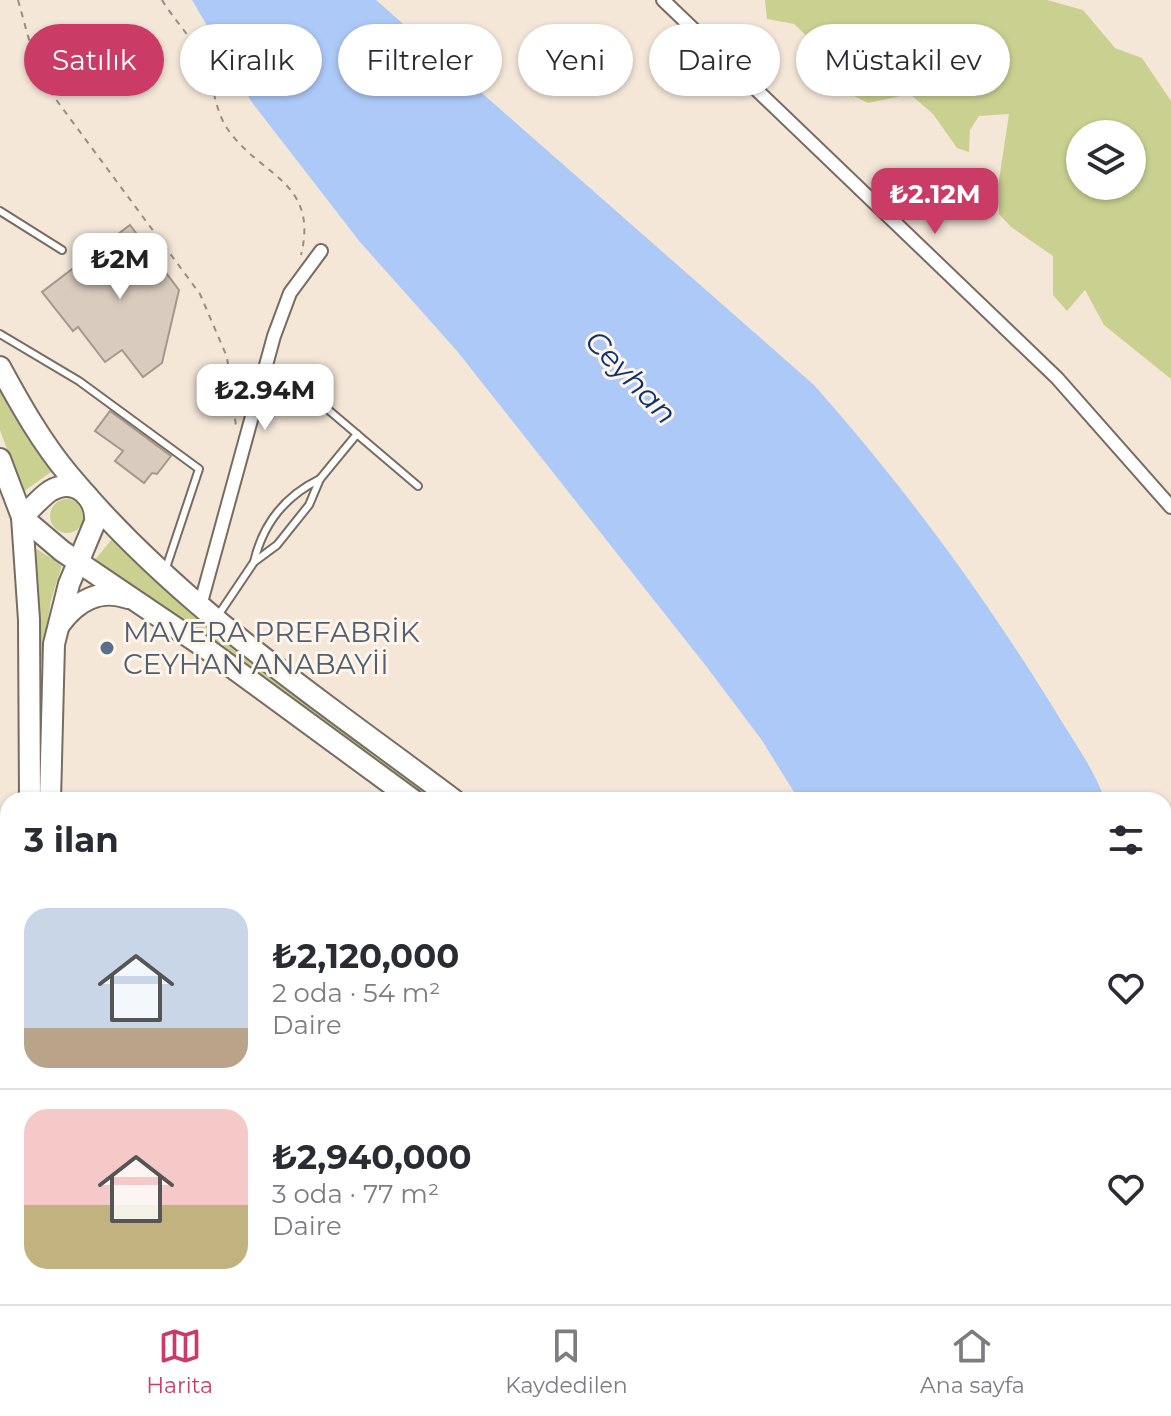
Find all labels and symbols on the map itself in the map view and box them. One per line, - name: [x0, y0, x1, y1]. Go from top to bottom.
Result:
- pin: ₺2.12M: [870, 168, 1000, 236]
- pin: ₺2M: [81, 233, 159, 301]
- water label: Ceyhan: [577, 322, 685, 432]
- pin: ₺2.94M: [200, 364, 330, 432]
- place label: MAVERA PREFABRİK CEYHAN ANABAYİİ: [123, 615, 420, 681]
- marker: MAVERA PREFABRİK CEYHAN ANABAYİİ: [98, 639, 116, 657]

